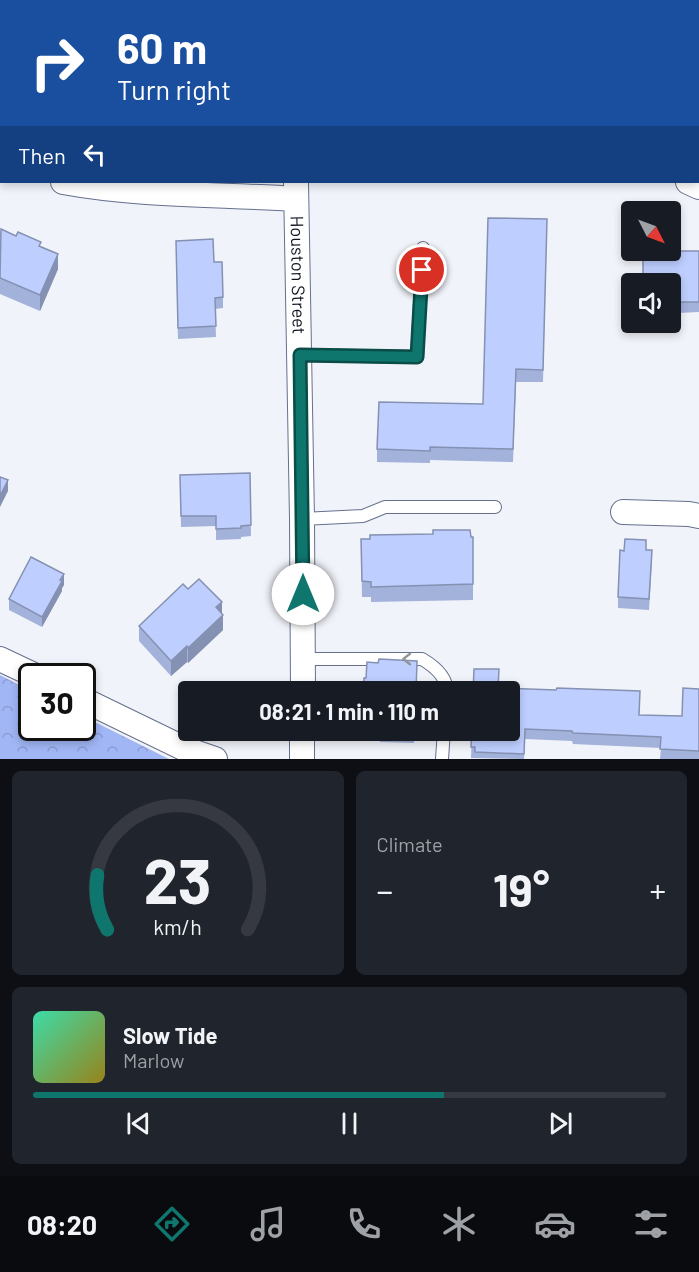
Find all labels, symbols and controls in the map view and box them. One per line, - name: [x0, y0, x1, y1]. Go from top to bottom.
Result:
- text: 60 m: [117, 22, 207, 72]
- icon: right: [18, 24, 96, 102]
- text: Turn right: [117, 73, 231, 105]
- icon: left: [78, 138, 111, 171]
- text: Then: [18, 142, 66, 168]
- north arrow: [621, 201, 681, 261]
- map controls: [621, 201, 681, 333]
- street label: Houston Street: [287, 216, 311, 334]
- pin: [396, 244, 447, 295]
- icon: arrive: [405, 253, 438, 286]
- button: sound: [621, 273, 681, 333]
- position arrow: [271, 562, 335, 626]
- one-way arrow: [403, 653, 412, 665]
- speed limit sign: 30: [18, 663, 96, 741]
- text: 08:21 · 1 min · 110 m: [259, 698, 439, 724]
- text: Climate: [377, 832, 443, 856]
- text: 23: [144, 842, 212, 916]
- text: 19°: [493, 862, 550, 916]
- text: −: [377, 870, 393, 910]
- text: +: [650, 870, 666, 910]
- text: km/h: [153, 914, 202, 939]
- text: Slow Tide: [123, 1022, 218, 1048]
- text: Marlow: [123, 1048, 184, 1072]
- icon: previous: [122, 1107, 155, 1140]
- icon: pause: [333, 1107, 366, 1140]
- icon: next: [544, 1107, 577, 1140]
- icon: directions: [151, 1203, 193, 1245]
- icon: music: [247, 1203, 289, 1245]
- icon: phone: [343, 1203, 385, 1245]
- icon: climate: [438, 1203, 480, 1245]
- icon: car: [534, 1203, 576, 1245]
- icon: filters: [630, 1203, 672, 1245]
- text: 08:20: [27, 1208, 97, 1240]

